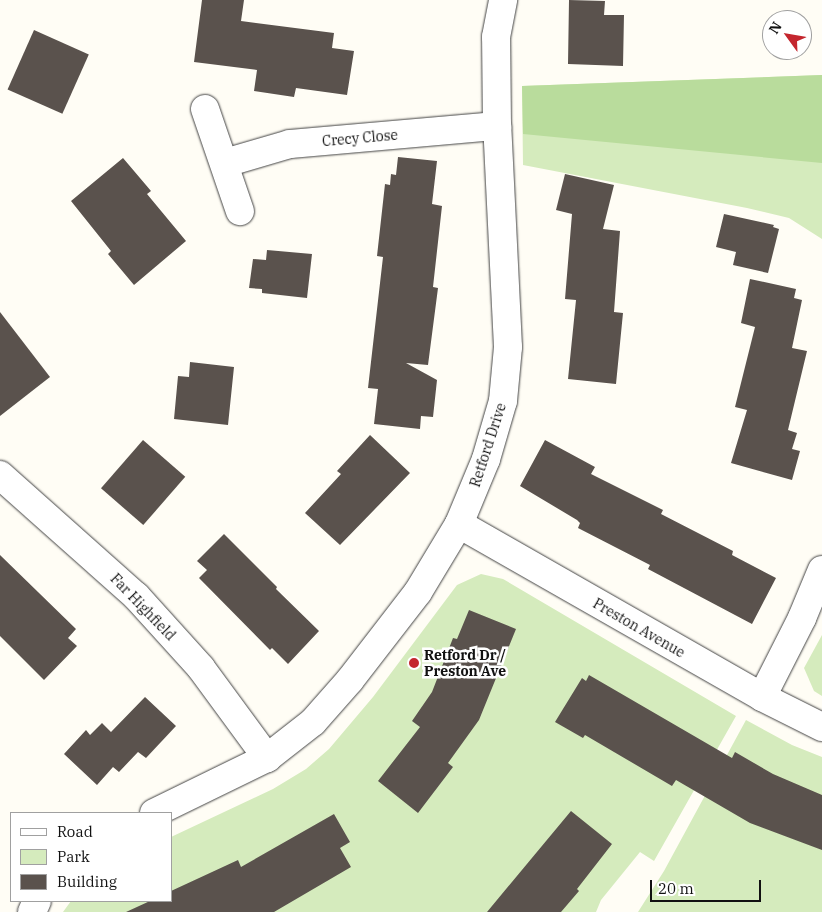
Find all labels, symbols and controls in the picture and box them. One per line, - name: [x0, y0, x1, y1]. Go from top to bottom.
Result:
- north arrow: [762, 10, 812, 60]
- text: N: [765, 18, 786, 37]
- street label: Crecy Close: [321, 126, 399, 150]
- street label: Retford Drive: [466, 401, 510, 489]
- street label: Far Highfield: [107, 570, 179, 644]
- street label: Preston Avenue: [590, 595, 688, 661]
- place label: Retford Dr / Preston Ave: [424, 647, 506, 680]
- marker: Retford Dr / Preston Ave: [408, 657, 420, 669]
- legend: [10, 812, 172, 902]
- text: Road: [57, 822, 93, 841]
- text: Park: [57, 847, 90, 866]
- scale bar: [652, 870, 763, 902]
- text: Building: [57, 872, 117, 891]
- text: 20 m: [658, 879, 694, 898]

